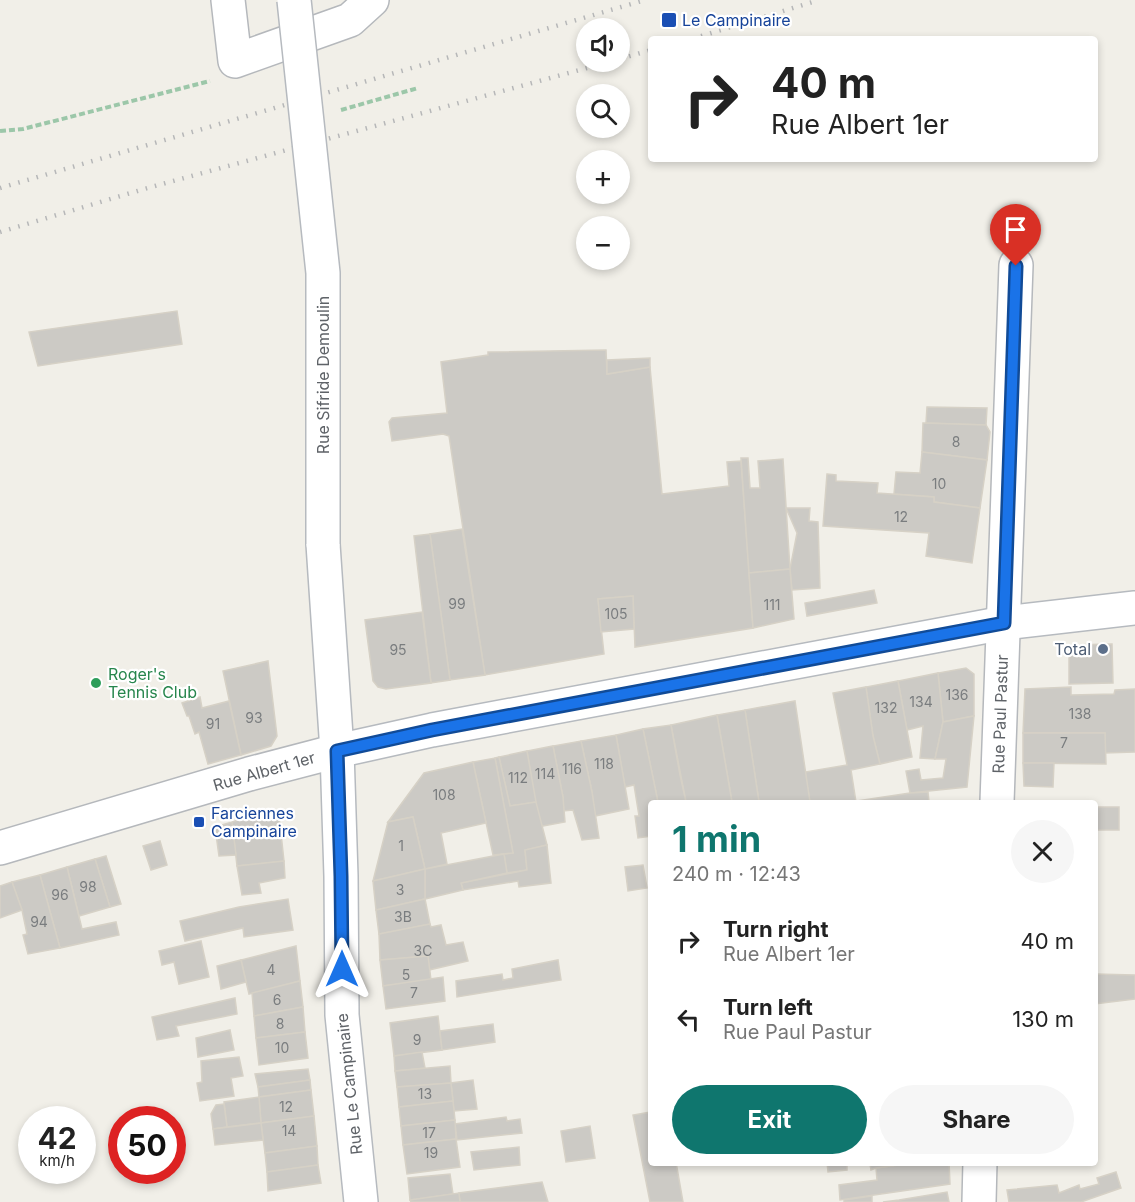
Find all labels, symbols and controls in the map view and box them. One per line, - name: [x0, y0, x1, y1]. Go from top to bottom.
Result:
- place label: Le Campinaire: [682, 10, 791, 30]
- marker: Le Campinaire: [660, 11, 678, 29]
- map controls: [576, 18, 630, 270]
- button: sound: [576, 18, 630, 72]
- text: 40 m: [771, 57, 876, 108]
- icon: right: [672, 60, 750, 138]
- button: search: [576, 84, 630, 138]
- text: Rue Albert 1er: [771, 108, 949, 141]
- button: +: [576, 150, 630, 204]
- pin: [990, 204, 1041, 266]
- icon: arrive: [999, 213, 1032, 246]
- button: −: [576, 216, 630, 270]
- street label: Rue Sifride Demoulin: [313, 296, 333, 454]
- house number: 8: [952, 433, 960, 450]
- house number: 10: [932, 475, 946, 492]
- house number: 12: [894, 508, 908, 525]
- house number: 99: [448, 595, 466, 612]
- house number: 111: [763, 596, 781, 613]
- house number: 105: [604, 605, 628, 622]
- place label: Total: [1054, 639, 1091, 659]
- house number: 95: [389, 641, 407, 658]
- marker: Total: [1096, 642, 1110, 656]
- street label: Rue Paul Pastur: [988, 654, 1012, 774]
- place label: Roger's Tennis Club: [108, 664, 197, 702]
- marker: Roger's Tennis Club: [89, 676, 103, 690]
- house number: 136: [945, 686, 969, 703]
- house number: 134: [909, 693, 933, 710]
- house number: 132: [875, 699, 897, 716]
- house number: 138: [1068, 705, 1092, 722]
- house number: 93: [245, 709, 263, 726]
- house number: 91: [206, 715, 220, 732]
- house number: 7: [1060, 734, 1068, 751]
- street label: Rue Albert 1er: [211, 747, 317, 795]
- house number: 118: [594, 755, 614, 772]
- house number: 116: [562, 760, 582, 777]
- house number: 114: [535, 765, 555, 782]
- house number: 112: [508, 769, 528, 786]
- house number: 108: [432, 786, 456, 803]
- place label: Farciennes Campinaire: [211, 803, 297, 841]
- marker: Farciennes Campinaire: [192, 815, 206, 829]
- text: 1 min: [672, 817, 761, 861]
- button: close: [1011, 820, 1074, 883]
- house number: 1: [398, 837, 404, 854]
- text: 240 m · 12:43: [672, 862, 801, 886]
- house number: 98: [79, 878, 97, 895]
- house number: 3: [396, 881, 404, 898]
- house number: 96: [51, 886, 69, 903]
- house number: 3B: [394, 908, 412, 925]
- house number: 94: [30, 913, 48, 930]
- text: Turn right: [723, 916, 829, 942]
- icon: right: [672, 925, 705, 958]
- text: 40 m: [1020, 928, 1074, 954]
- position arrow: [310, 937, 374, 1001]
- house number: 3C: [414, 942, 432, 959]
- text: Rue Albert 1er: [723, 942, 855, 966]
- house number: 4: [266, 961, 276, 978]
- house number: 5: [402, 966, 410, 983]
- house number: 7: [410, 984, 418, 1001]
- house number: 6: [273, 991, 281, 1008]
- text: Turn left: [723, 994, 813, 1020]
- icon: left: [672, 1003, 705, 1036]
- text: 130 m: [1012, 1006, 1074, 1032]
- street label: Rue Le Campinaire: [332, 1012, 366, 1156]
- house number: 8: [276, 1015, 284, 1032]
- text: Rue Paul Pastur: [723, 1020, 872, 1044]
- house number: 9: [413, 1031, 421, 1048]
- house number: 10: [275, 1039, 289, 1056]
- house number: 13: [418, 1085, 432, 1102]
- button: Exit: [672, 1085, 867, 1154]
- button: Share: [879, 1085, 1074, 1154]
- house number: 12: [279, 1098, 293, 1115]
- speed limit sign: 50: [108, 1106, 186, 1184]
- text: 42: [37, 1120, 77, 1156]
- house number: 14: [282, 1122, 296, 1139]
- house number: 17: [422, 1124, 436, 1141]
- house number: 19: [424, 1144, 438, 1161]
- text: km/h: [39, 1151, 75, 1170]

